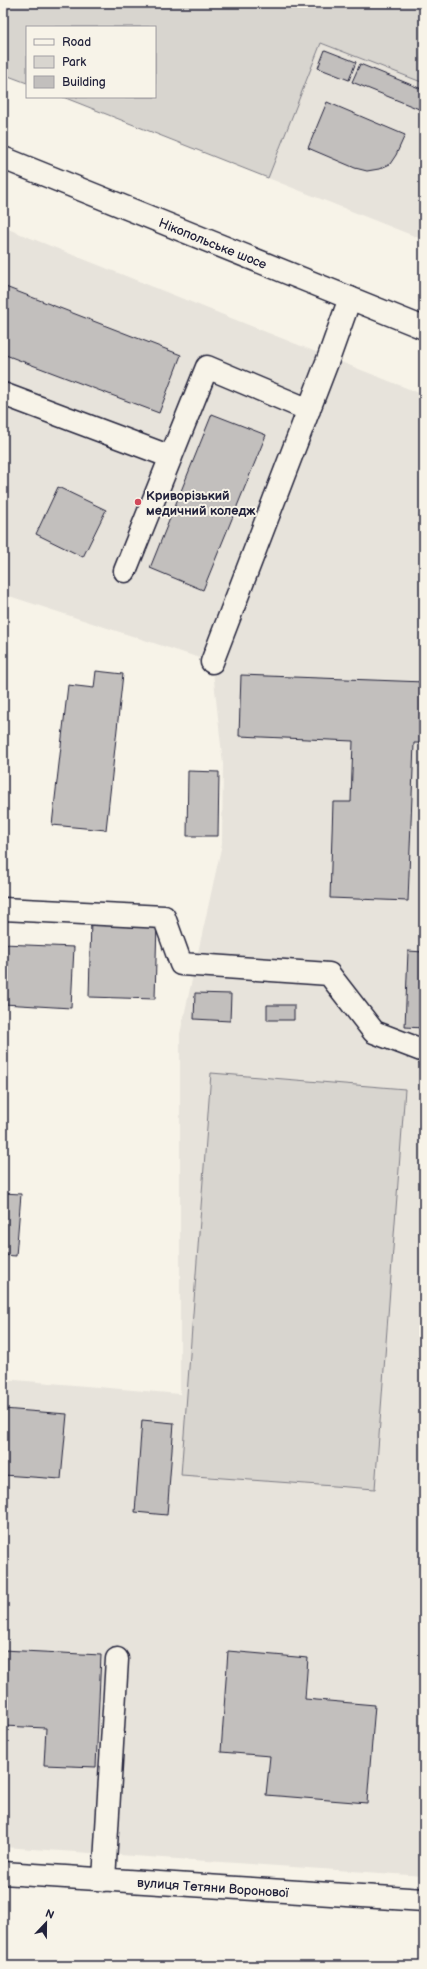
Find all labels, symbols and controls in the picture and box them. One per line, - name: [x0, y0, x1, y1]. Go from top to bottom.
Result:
- legend: [26, 26, 156, 98]
- text: Road: [62, 35, 91, 50]
- text: Park: [62, 55, 86, 70]
- text: Building: [62, 75, 106, 90]
- street label: Нікопольське шосе: [156, 215, 269, 273]
- place label: Криворізький медичний коледж: [146, 488, 256, 519]
- marker: Криворізький медичний коледж: [133, 497, 143, 507]
- street label: вулиця Тетяни Воронової: [137, 1875, 290, 1901]
- north arrow: [26, 1903, 66, 1943]
- text: N: [43, 1907, 56, 1922]

